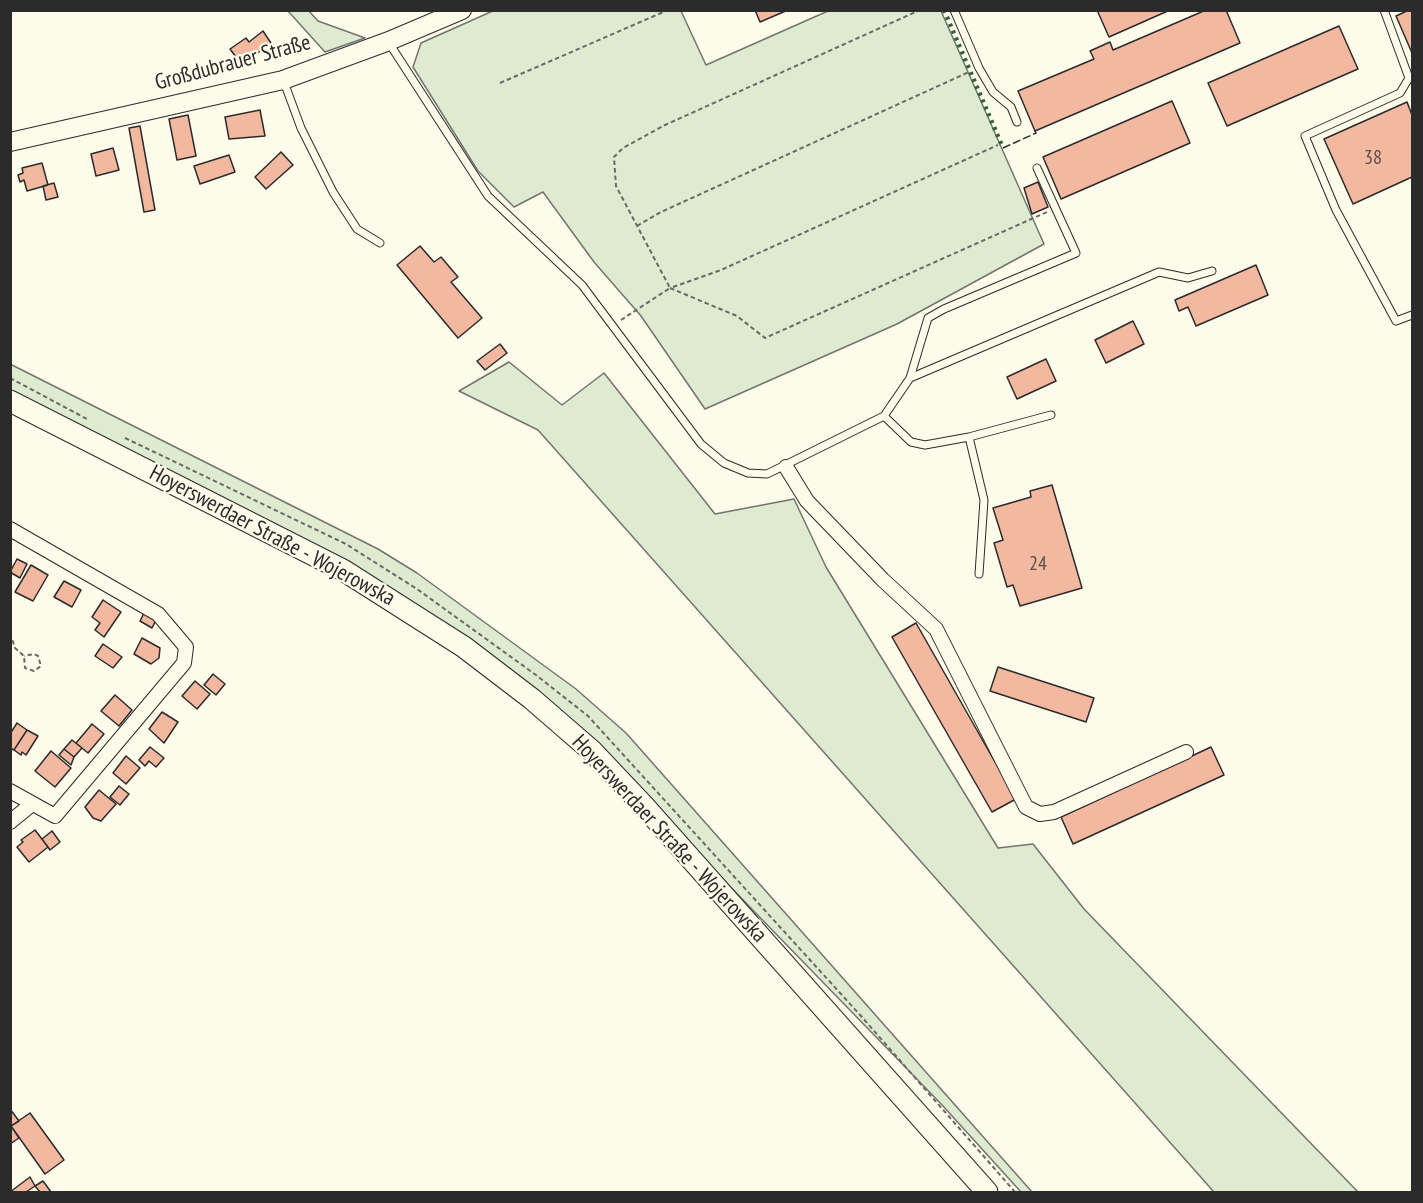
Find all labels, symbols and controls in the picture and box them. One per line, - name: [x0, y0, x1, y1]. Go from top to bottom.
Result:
- street label: Großdubrauer Straße: [152, 30, 314, 96]
- house number: 38: [1364, 146, 1382, 170]
- street label: Hoyerswerdaer Straße - Wojerowska: [145, 460, 399, 612]
- house number: 24: [1029, 552, 1047, 576]
- street label: Hoyerswerdaer Straße - Wojerowska: [566, 730, 772, 948]

